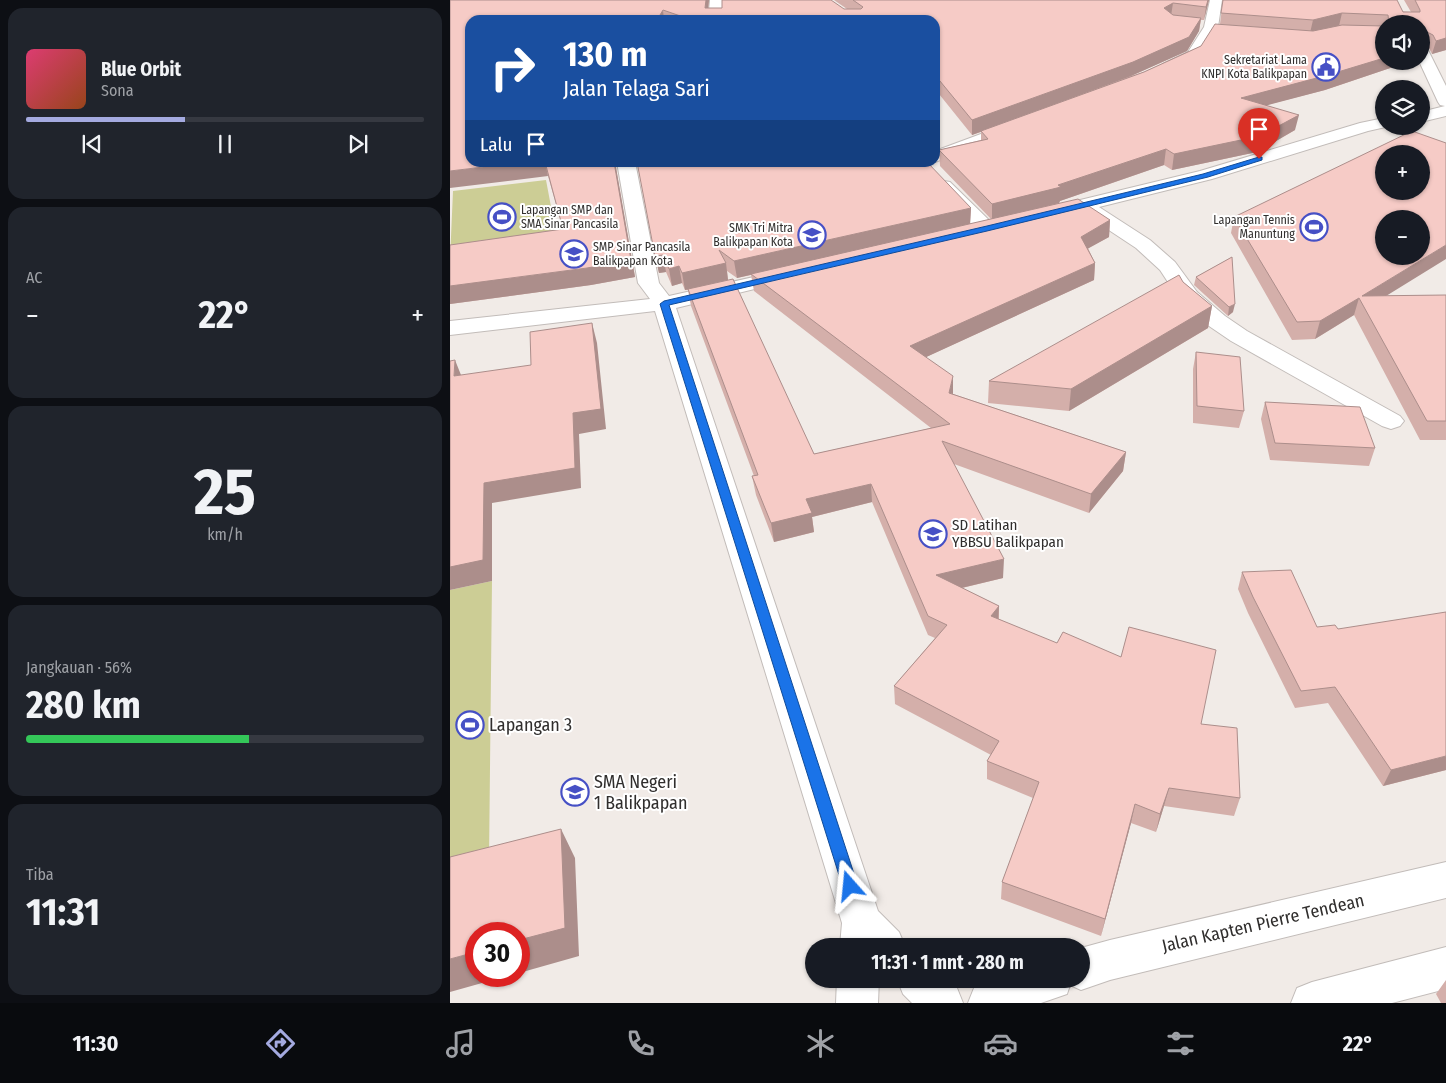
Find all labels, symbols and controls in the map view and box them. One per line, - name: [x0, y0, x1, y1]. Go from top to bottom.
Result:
- map controls: [1375, 15, 1430, 265]
- button: sound: [1375, 15, 1430, 70]
- text: 130 m: [563, 33, 647, 75]
- icon: right: [480, 35, 545, 100]
- public building icon: Sekretariat Lama KNPI Kota Balikpapan: [1311, 52, 1341, 82]
- place label: Sekretariat Lama KNPI Kota Balikpapan: [1201, 53, 1307, 81]
- text: Blue Orbit: [101, 58, 181, 81]
- text: Jalan Telaga Sari: [563, 75, 710, 102]
- button: layers: [1375, 80, 1430, 135]
- text: Sona: [101, 81, 134, 100]
- pin: [1238, 108, 1280, 159]
- icon: arrive: [1245, 115, 1273, 143]
- icon: previous: [78, 130, 106, 158]
- icon: pause: [211, 130, 239, 158]
- icon: next: [344, 130, 372, 158]
- icon: arrive: [522, 130, 550, 158]
- text: Lalu: [480, 133, 512, 156]
- button: +: [1375, 145, 1430, 200]
- sports icon: Lapangan SMP dan SMA Sinar Pancasila: [487, 202, 517, 232]
- place label: Lapangan SMP dan SMA Sinar Pancasila: [521, 203, 619, 231]
- button: −: [1375, 210, 1430, 265]
- sports icon: Lapangan Tennis Manuntung: [1299, 212, 1329, 242]
- place label: Lapangan Tennis Manuntung: [1213, 213, 1295, 241]
- school or university icon: SMK Tri Mitra Balikpapan Kota: [797, 220, 827, 250]
- place label: SMK Tri Mitra Balikpapan Kota: [713, 221, 793, 249]
- school or university icon: SMP Sinar Pancasila Balikpapan Kota: [559, 239, 589, 269]
- place label: SMP Sinar Pancasila Balikpapan Kota: [593, 240, 691, 268]
- text: AC: [26, 268, 42, 287]
- text: 22°: [198, 292, 251, 338]
- text: −: [26, 299, 39, 332]
- text: +: [411, 299, 424, 332]
- text: 25: [194, 453, 256, 531]
- place label: SD Latihan YBBSU Balikpapan: [952, 516, 1064, 551]
- school or university icon: SD Latihan YBBSU Balikpapan: [918, 519, 948, 549]
- text: km/h: [207, 525, 243, 544]
- text: Jangkauan · 56%: [26, 658, 132, 677]
- text: 280 km: [26, 682, 141, 728]
- sports icon: Lapangan 3: [455, 710, 485, 740]
- place label: Lapangan 3: [489, 714, 572, 736]
- place label: SMA Negeri 1 Balikpapan: [594, 771, 687, 814]
- school or university icon: SMA Negeri 1 Balikpapan: [560, 777, 590, 807]
- position arrow: [823, 859, 875, 911]
- text: Tiba: [26, 865, 54, 884]
- text: 11:31: [26, 889, 100, 935]
- street label: Jalan Kapten Pierre Tendean: [1160, 889, 1366, 957]
- speed limit sign: 30: [465, 922, 530, 987]
- text: 11:31 · 1 mnt · 280 m: [871, 951, 1024, 974]
- icon: directions: [263, 1026, 298, 1061]
- icon: music: [443, 1026, 478, 1061]
- icon: phone: [623, 1026, 658, 1061]
- icon: climate: [803, 1026, 838, 1061]
- icon: car: [983, 1026, 1018, 1061]
- icon: filters: [1163, 1026, 1198, 1061]
- text: 11:30: [72, 1030, 118, 1057]
- text: 22°: [1343, 1030, 1374, 1057]

